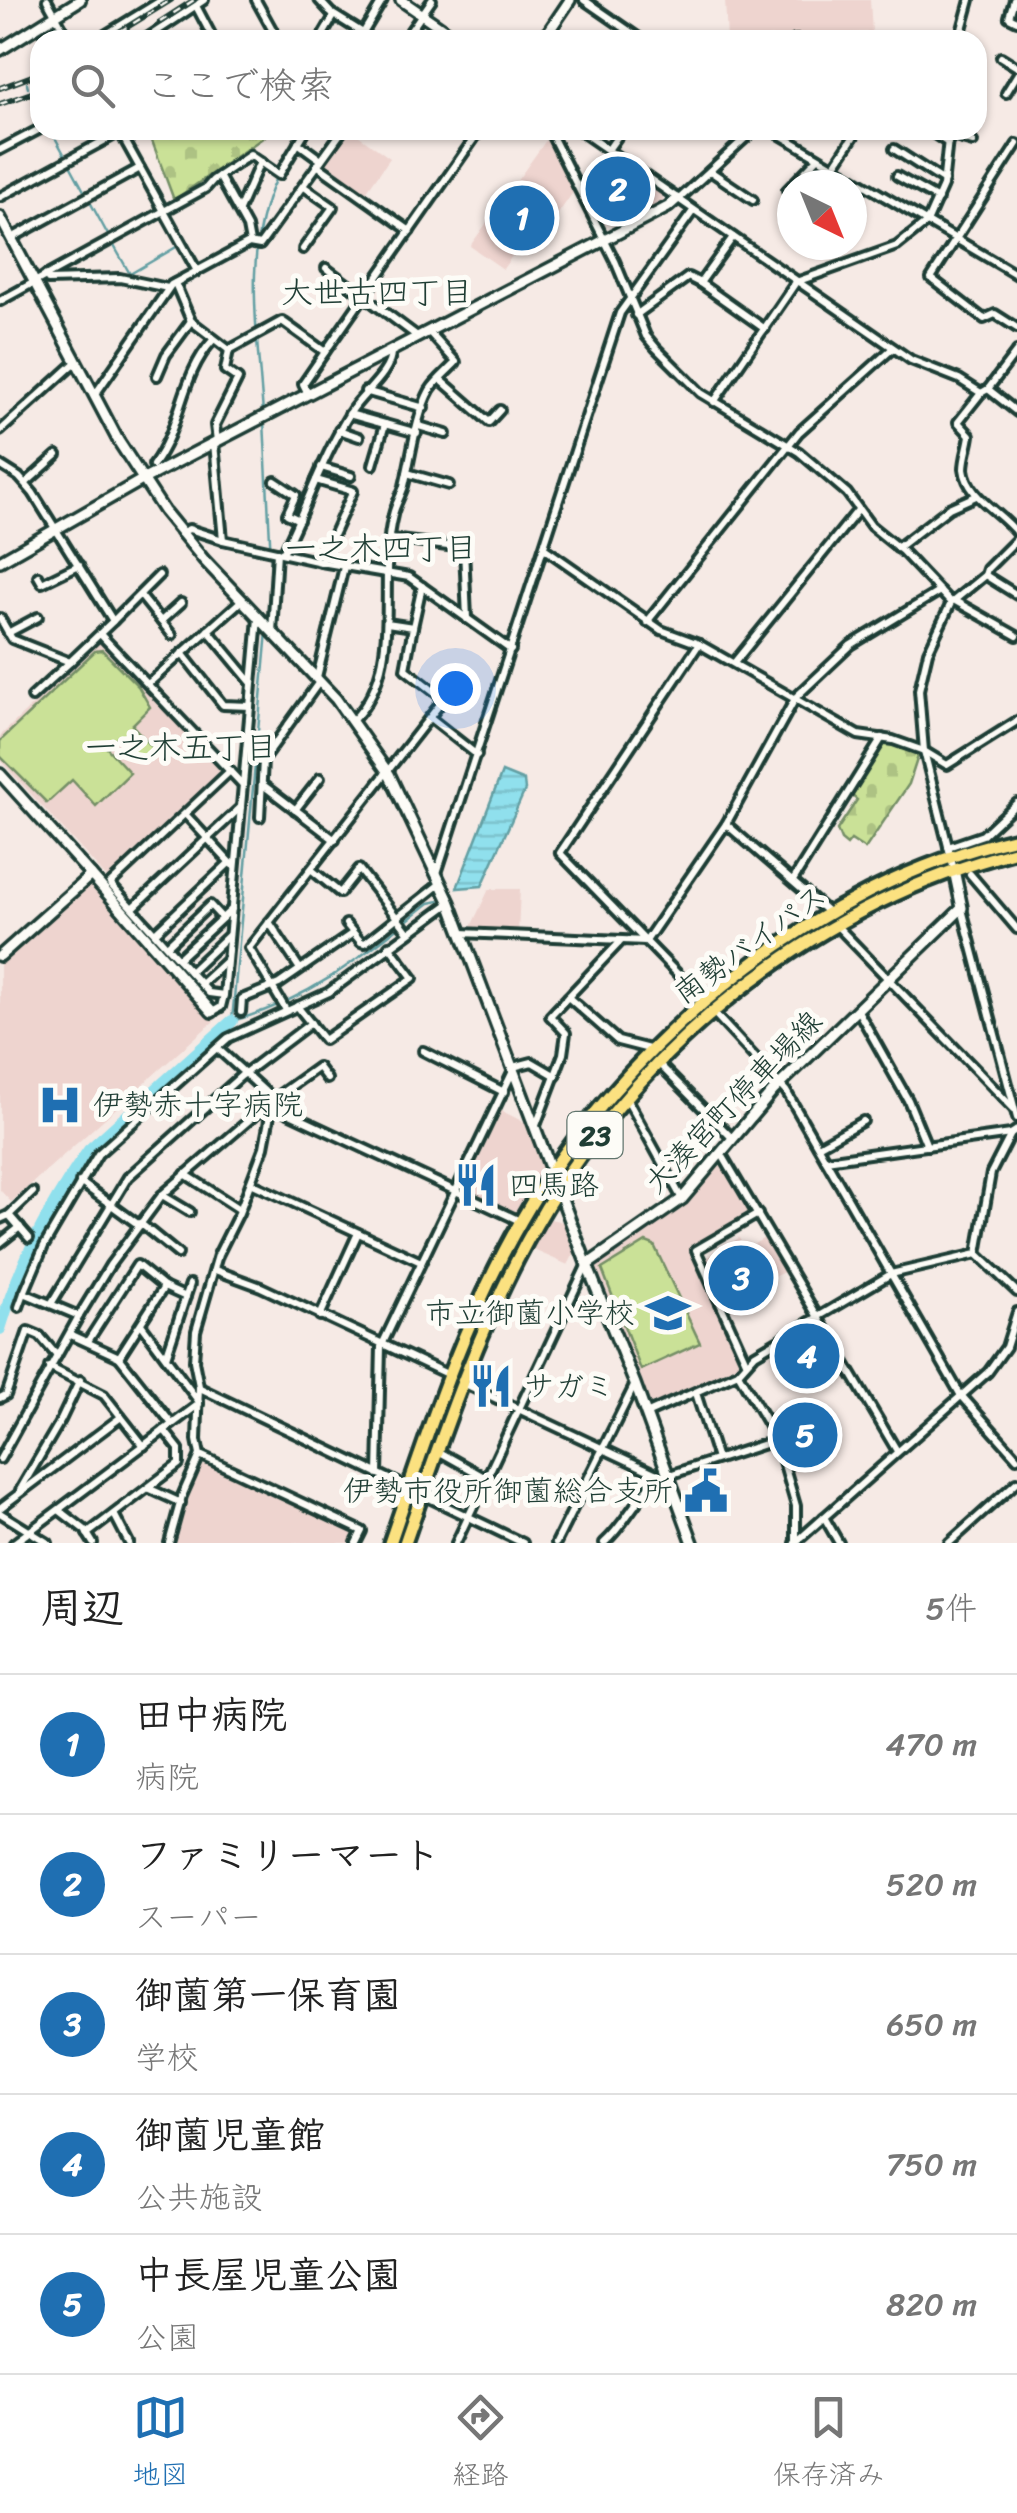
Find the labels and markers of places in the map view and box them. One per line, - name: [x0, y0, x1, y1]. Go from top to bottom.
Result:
- pin: 2: [586, 152, 650, 226]
- pin: 1: [490, 180, 554, 256]
- place label: 伊勢赤十字病院: [93, 1078, 303, 1132]
- hospital icon: 伊勢赤十字病院: [36, 1081, 84, 1129]
- place label: 四馬路: [509, 1158, 599, 1212]
- restaurant icon: 四馬路: [452, 1161, 500, 1209]
- pin: 3: [708, 1240, 774, 1316]
- place label: 市立御薗小学校: [425, 1286, 635, 1340]
- school or university icon: 市立御薗小学校: [644, 1289, 692, 1337]
- pin: 4: [774, 1318, 840, 1394]
- place label: サガミ: [524, 1359, 614, 1413]
- restaurant icon: サガミ: [467, 1362, 515, 1410]
- pin: 5: [772, 1398, 838, 1472]
- place label: 伊勢市役所御薗総合支所: [343, 1464, 673, 1518]
- public building icon: 伊勢市役所御薗総合支所: [682, 1467, 730, 1515]

